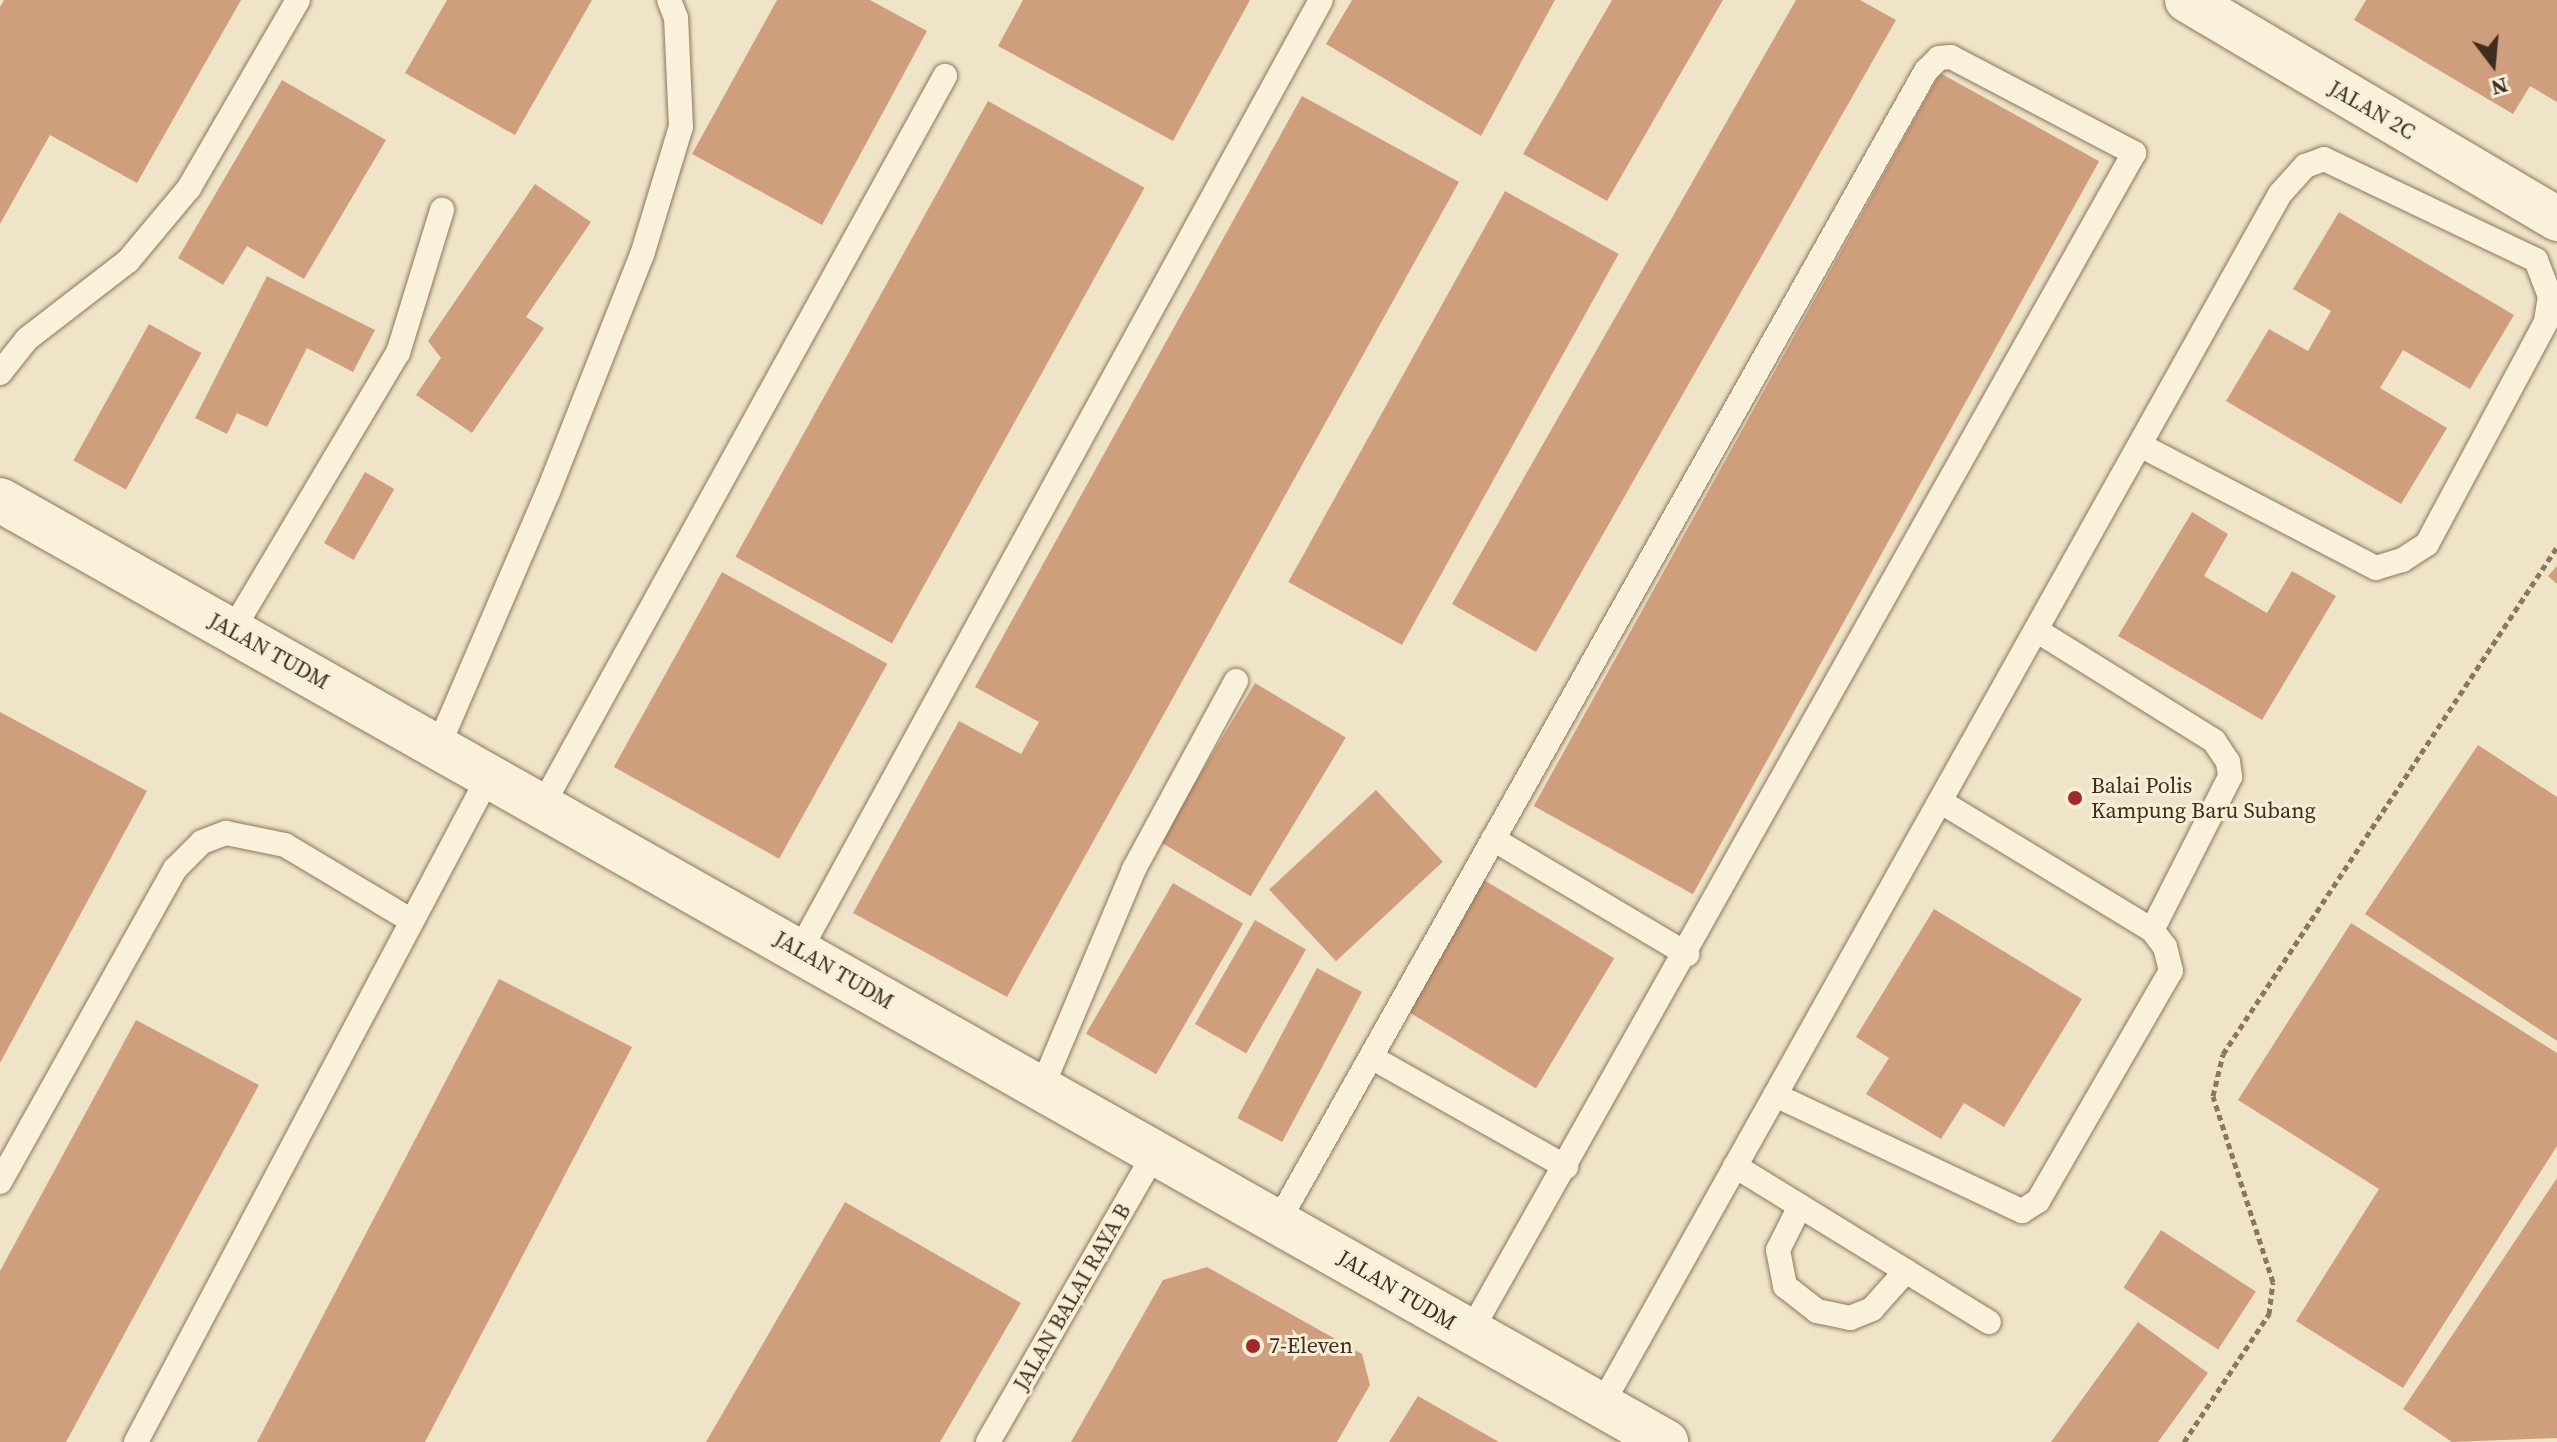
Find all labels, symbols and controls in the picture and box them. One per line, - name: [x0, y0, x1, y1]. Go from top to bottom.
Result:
- north arrow: [2453, 24, 2533, 104]
- text: N: [2488, 70, 2511, 104]
- street label: JALAN 2C: [2324, 75, 2420, 145]
- street label: JALAN TUDM: [204, 607, 334, 695]
- place label: Balai Polis Kampung Baru Subang: [2091, 772, 2316, 824]
- marker: Balai Polis Kampung Baru Subang: [2066, 789, 2084, 807]
- street label: JALAN TUDM: [769, 925, 899, 1015]
- street label: JALAN BALAI RAYA B: [1008, 1199, 1136, 1395]
- street label: JALAN TUDM: [1333, 1244, 1461, 1336]
- place label: 7-Eleven: [1269, 1333, 1353, 1359]
- marker: 7-Eleven: [1244, 1337, 1262, 1355]

